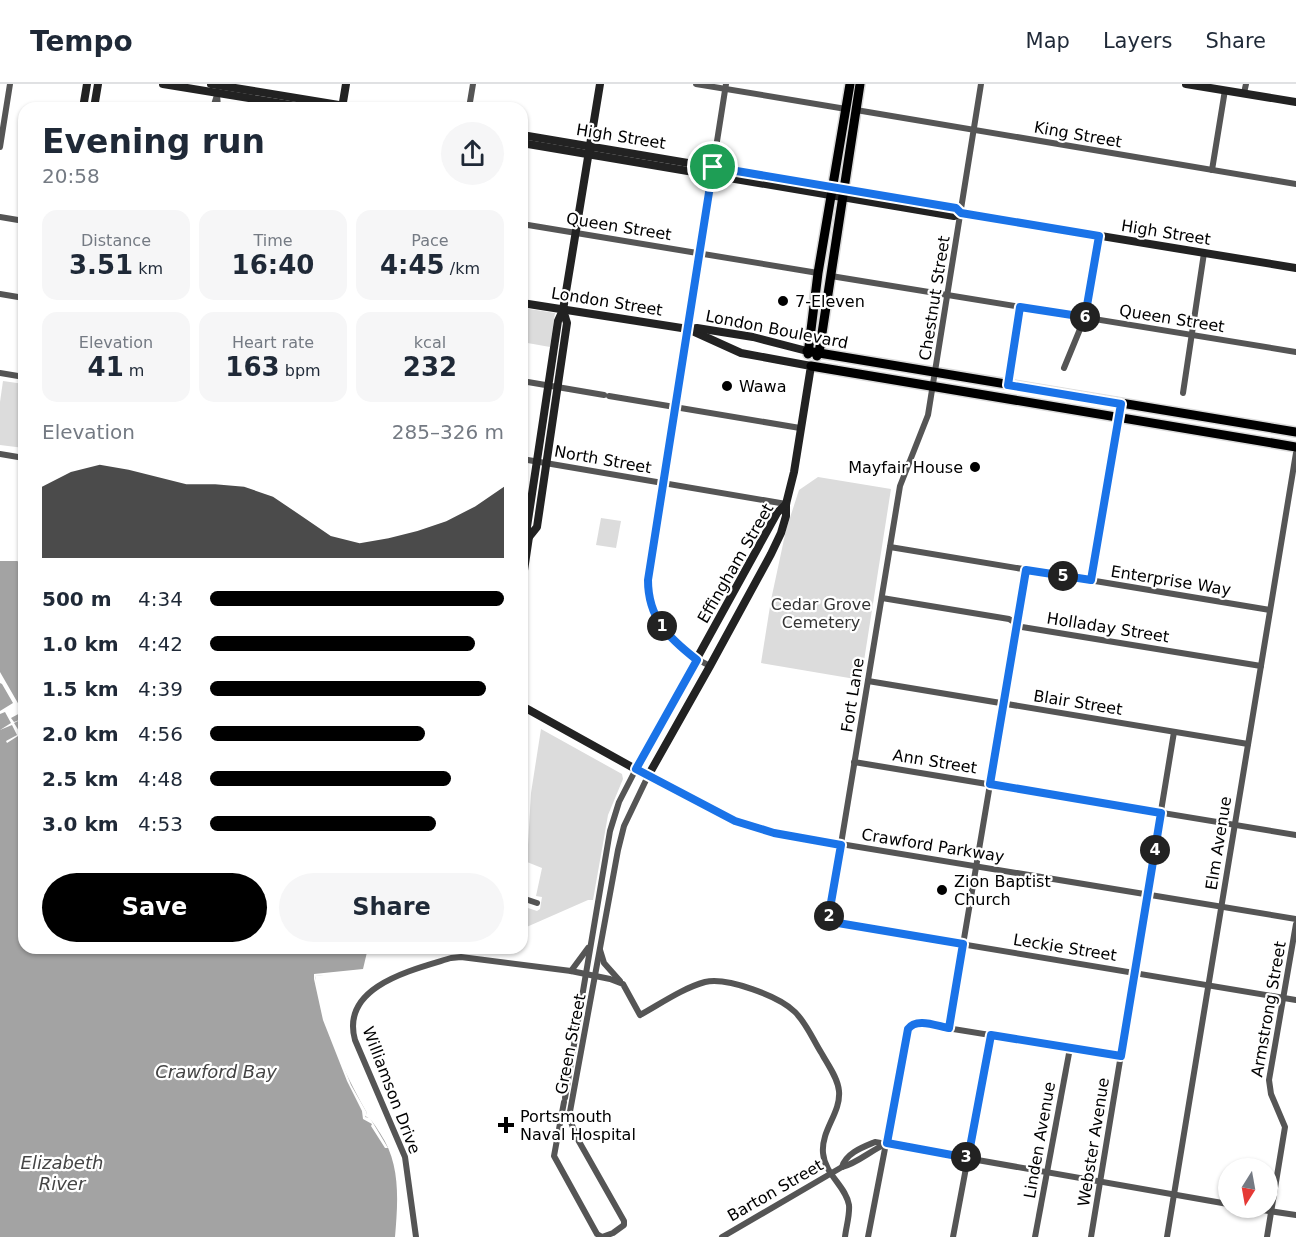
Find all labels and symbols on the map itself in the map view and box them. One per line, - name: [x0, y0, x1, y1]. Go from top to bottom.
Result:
- street label: King Street: [1032, 117, 1123, 152]
- street label: High Street: [575, 120, 667, 153]
- pin: [687, 141, 738, 192]
- street label: Queen Street: [565, 209, 673, 244]
- street label: High Street: [1120, 216, 1212, 249]
- street label: Chestnut Street: [915, 234, 954, 362]
- street label: London Street: [550, 283, 664, 320]
- place label: 7-Eleven: [795, 292, 865, 311]
- marker: 7-Eleven: [776, 294, 790, 308]
- street label: Queen Street: [1118, 301, 1226, 336]
- pin: 6: [1070, 302, 1100, 332]
- street label: London Boulevard: [704, 306, 850, 353]
- place label: Wawa: [739, 377, 787, 396]
- marker: Wawa: [720, 379, 734, 393]
- street label: North Street: [553, 442, 653, 477]
- place label: Mayfair House: [848, 458, 963, 477]
- marker: Mayfair House: [968, 460, 982, 474]
- street label: Effingham Street: [693, 500, 777, 627]
- pin: 5: [1048, 561, 1078, 591]
- street label: Enterprise Way: [1109, 562, 1232, 599]
- park label: Cedar Grove Cemetery: [771, 595, 871, 632]
- street label: Holladay Street: [1045, 608, 1170, 647]
- pin: 1: [647, 611, 677, 641]
- street label: Fort Lane: [837, 657, 868, 734]
- street label: Blair Street: [1032, 686, 1124, 719]
- street label: Ann Street: [891, 745, 978, 778]
- street label: Elm Avenue: [1202, 795, 1235, 891]
- street label: Crawford Parkway: [860, 825, 1006, 866]
- pin: 4: [1140, 835, 1170, 865]
- place label: Zion Baptist Church: [954, 872, 1051, 909]
- marker: Zion Baptist Church: [935, 883, 949, 897]
- pin: 2: [814, 901, 844, 931]
- street label: Leckie Street: [1012, 930, 1118, 965]
- street label: Armstrong Street: [1247, 940, 1290, 1078]
- street label: Green Street: [551, 992, 590, 1096]
- street label: Williamson Drive: [359, 1024, 425, 1156]
- water label: Crawford Bay: [155, 1061, 277, 1082]
- street label: Webster Avenue: [1074, 1076, 1113, 1208]
- street label: Linden Avenue: [1020, 1080, 1059, 1200]
- place label: Portsmouth Naval Hospital: [520, 1107, 636, 1144]
- marker: Portsmouth Naval Hospital: [497, 1116, 515, 1134]
- pin: 3: [951, 1142, 981, 1172]
- water label: Elizabeth River: [21, 1152, 103, 1194]
- street label: Barton Street: [724, 1155, 826, 1225]
- north arrow: [1218, 1158, 1278, 1218]

